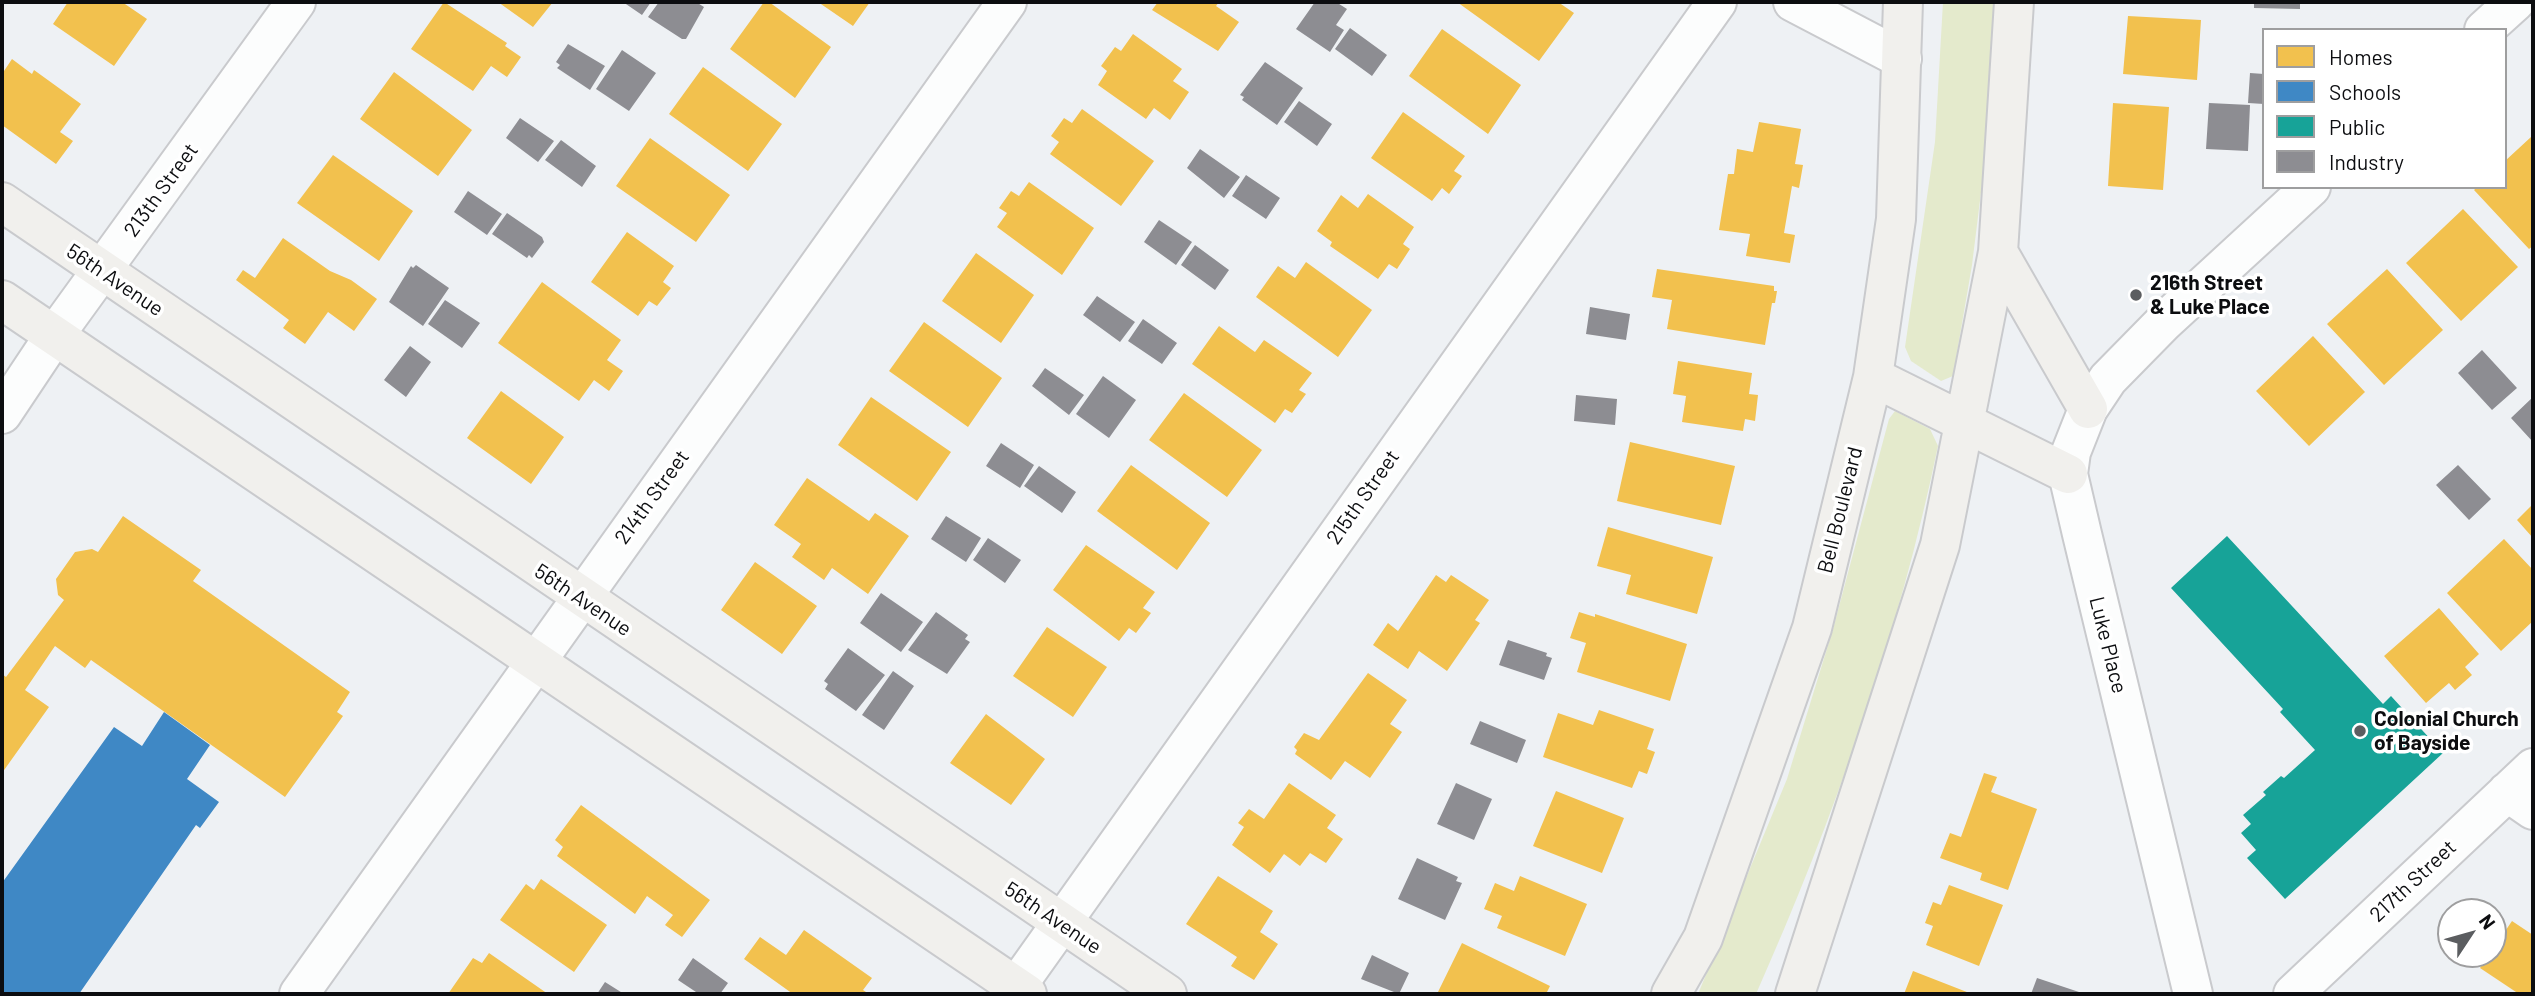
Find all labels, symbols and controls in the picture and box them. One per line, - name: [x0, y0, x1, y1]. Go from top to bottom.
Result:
- legend: [2262, 28, 2507, 189]
- text: Homes: [2329, 44, 2393, 69]
- text: Schools: [2329, 79, 2401, 104]
- text: Public: [2329, 114, 2385, 139]
- street label: 213th Street: [119, 138, 203, 242]
- text: Industry: [2329, 149, 2404, 174]
- street label: 56th Avenue: [62, 238, 168, 322]
- place label: 216th Street & Luke Place: [2150, 270, 2270, 320]
- marker: 216th Street & Luke Place: [2128, 287, 2144, 303]
- street label: Bell Boulevard: [1812, 444, 1868, 576]
- street label: 214th Street: [609, 445, 695, 549]
- street label: 215th Street: [1321, 445, 1405, 549]
- street label: 56th Avenue: [530, 558, 636, 642]
- street label: Luke Place: [2084, 594, 2132, 696]
- place label: Colonial Church of Bayside: [2374, 706, 2519, 756]
- marker: Colonial Church of Bayside: [2352, 723, 2368, 739]
- street label: 217th Street: [2365, 835, 2461, 927]
- street label: 56th Avenue: [1000, 876, 1106, 960]
- north arrow: [2437, 898, 2507, 968]
- text: N: [2475, 910, 2501, 933]

